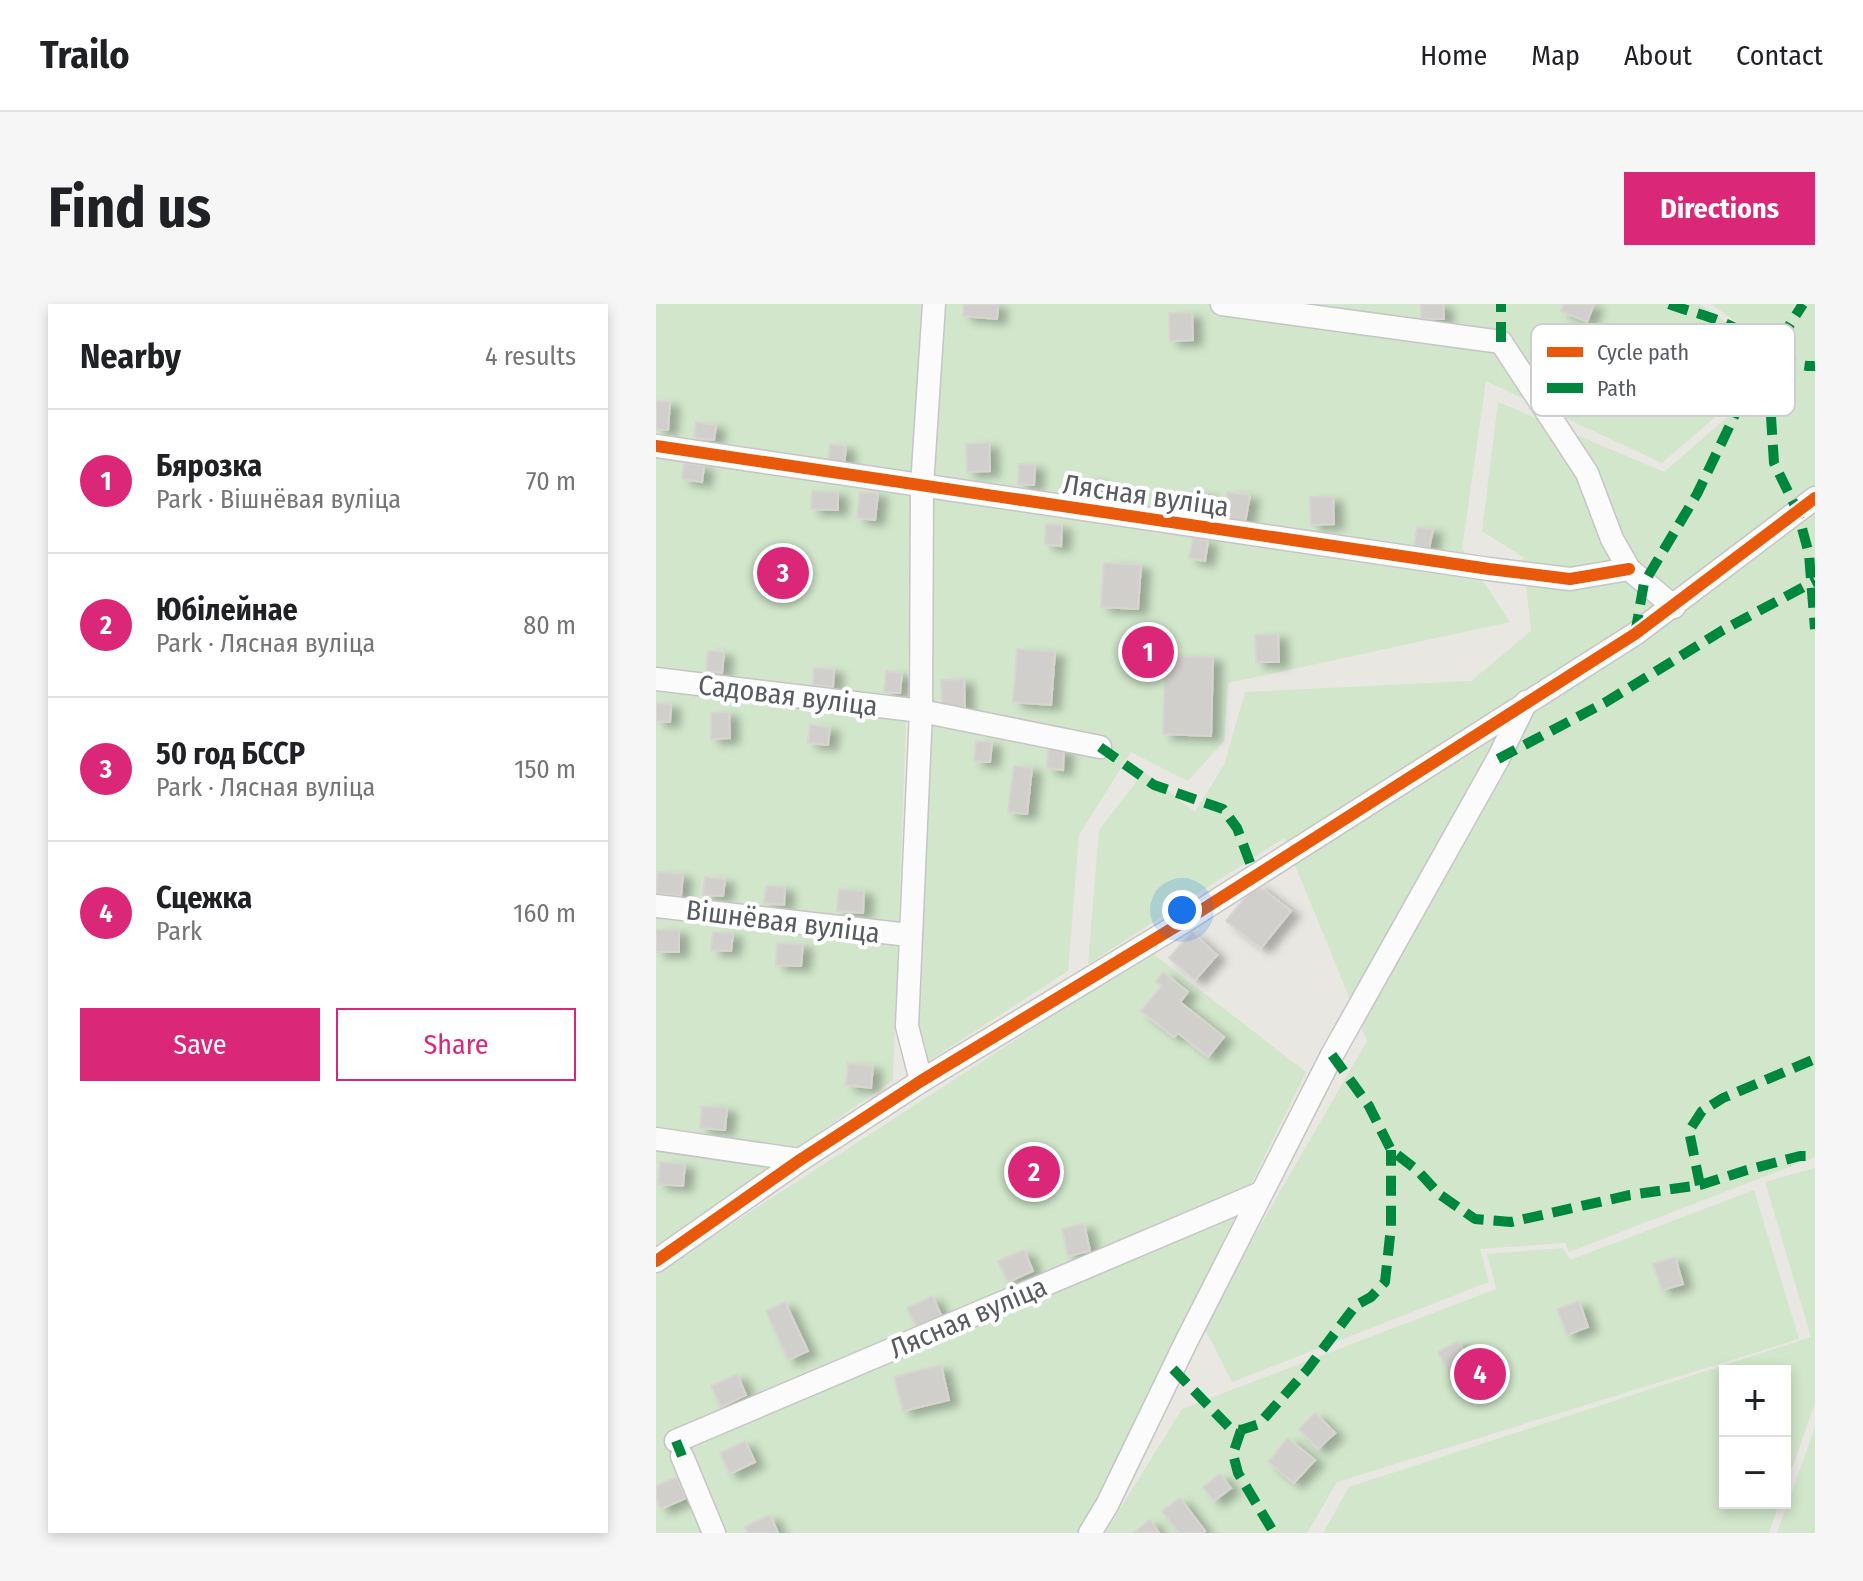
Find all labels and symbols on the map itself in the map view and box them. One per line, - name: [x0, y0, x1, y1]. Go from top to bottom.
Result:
- legend: [1531, 324, 1795, 416]
- text: Cycle path: [1597, 339, 1689, 366]
- text: Path: [1597, 375, 1637, 402]
- street label: Лясная вуліца: [1061, 468, 1231, 523]
- pin: 3: [757, 543, 809, 603]
- pin: 1: [1122, 622, 1174, 682]
- street label: Садовая вуліца: [696, 668, 879, 723]
- your location: [1162, 890, 1202, 930]
- street label: Вішнёвая вуліца: [684, 893, 882, 950]
- pin: 2: [1008, 1142, 1060, 1202]
- street label: Лясная вуліца: [885, 1270, 1052, 1365]
- pin: 4: [1454, 1344, 1506, 1404]

